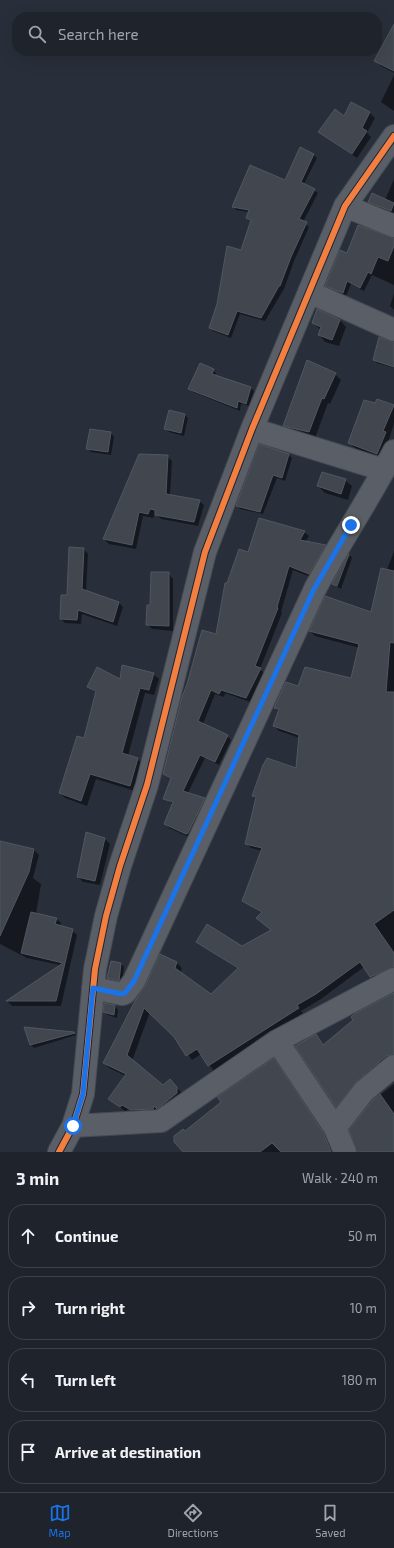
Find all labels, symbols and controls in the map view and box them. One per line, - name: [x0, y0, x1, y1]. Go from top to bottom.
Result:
- search box: [12, 12, 382, 56]
- icon: search: [26, 23, 48, 45]
- text: Search here: [58, 25, 139, 43]
- route end: [342, 516, 360, 534]
- route start: [64, 1117, 82, 1135]
- text: 3 min: [16, 1168, 59, 1188]
- text: Walk · 240 m: [302, 1170, 378, 1186]
- icon: ahead: [17, 1225, 39, 1247]
- text: Continue: [55, 1227, 118, 1245]
- text: 50 m: [348, 1228, 377, 1244]
- icon: right: [17, 1297, 39, 1319]
- text: Turn right: [55, 1299, 125, 1317]
- text: 10 m: [350, 1300, 377, 1316]
- icon: left: [17, 1369, 39, 1391]
- text: Turn left: [55, 1371, 116, 1389]
- text: 180 m: [342, 1372, 377, 1388]
- icon: arrive: [17, 1441, 39, 1463]
- text: Arrive at destination: [55, 1443, 201, 1461]
- tab: Map: [49, 1502, 71, 1539]
- tab: Directions: [168, 1502, 218, 1539]
- tab: Saved: [315, 1502, 346, 1539]

